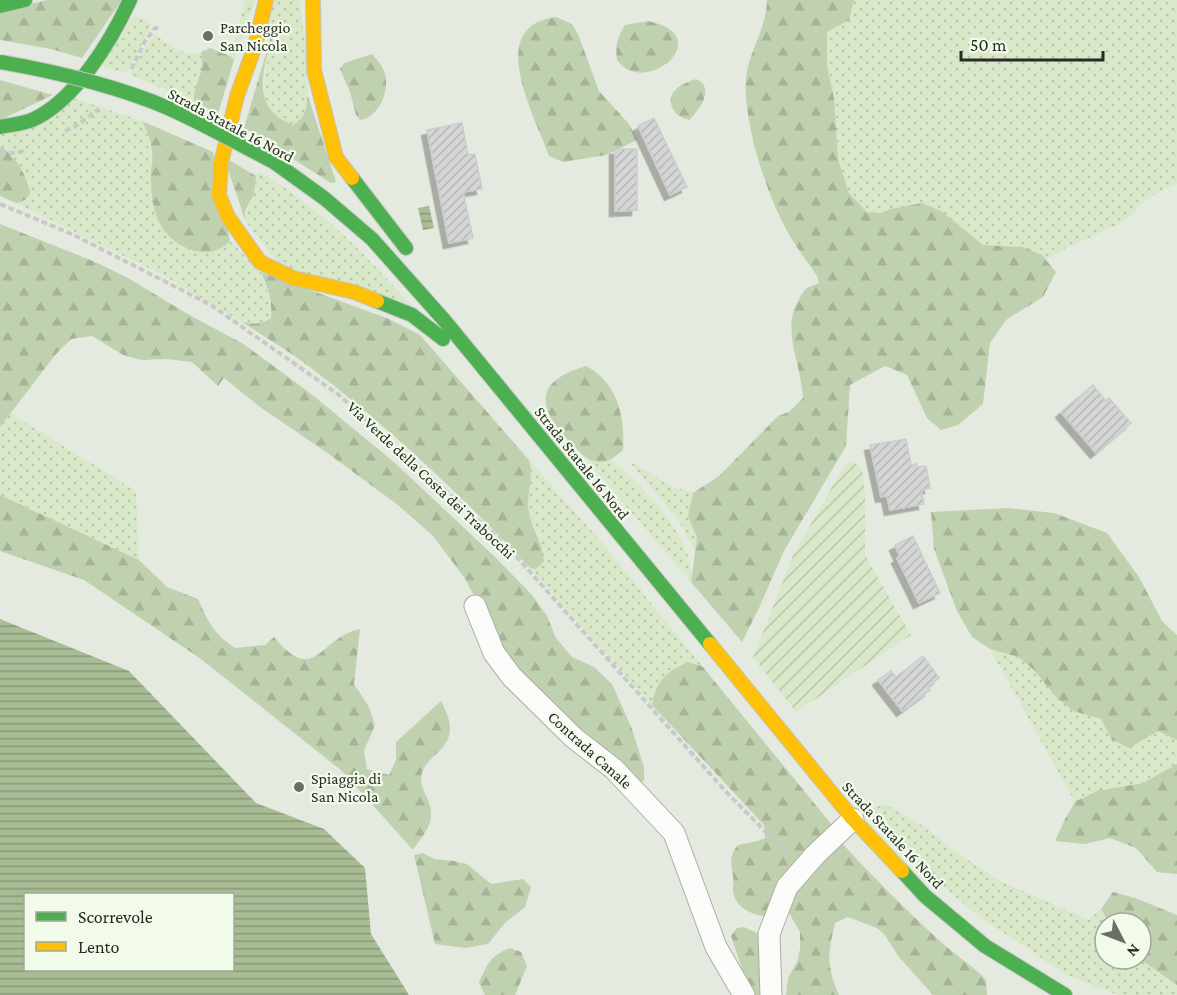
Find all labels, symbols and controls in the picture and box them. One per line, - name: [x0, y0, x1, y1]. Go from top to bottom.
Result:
- place label: Parcheggio San Nicola: [220, 19, 290, 54]
- scale bar: [961, 24, 1104, 62]
- marker: Parcheggio San Nicola: [201, 29, 215, 43]
- text: 50 m: [970, 35, 1007, 55]
- street label: Strada Statale 16 Nord: [165, 85, 297, 166]
- street label: Via Verde della Costa dei Trabocchi: [344, 398, 518, 562]
- street label: Strada Statale 16 Nord: [531, 403, 633, 523]
- street label: Contrada Canale: [545, 708, 635, 792]
- place label: Spiaggia di San Nicola: [311, 770, 381, 805]
- street label: Strada Statale 16 Nord: [839, 778, 947, 892]
- marker: Spiaggia di San Nicola: [292, 780, 306, 794]
- legend: [24, 893, 234, 971]
- text: Scorrevole: [78, 907, 153, 927]
- north arrow: [1093, 911, 1153, 971]
- text: Lento: [78, 937, 119, 957]
- text: N: [1124, 941, 1144, 961]

